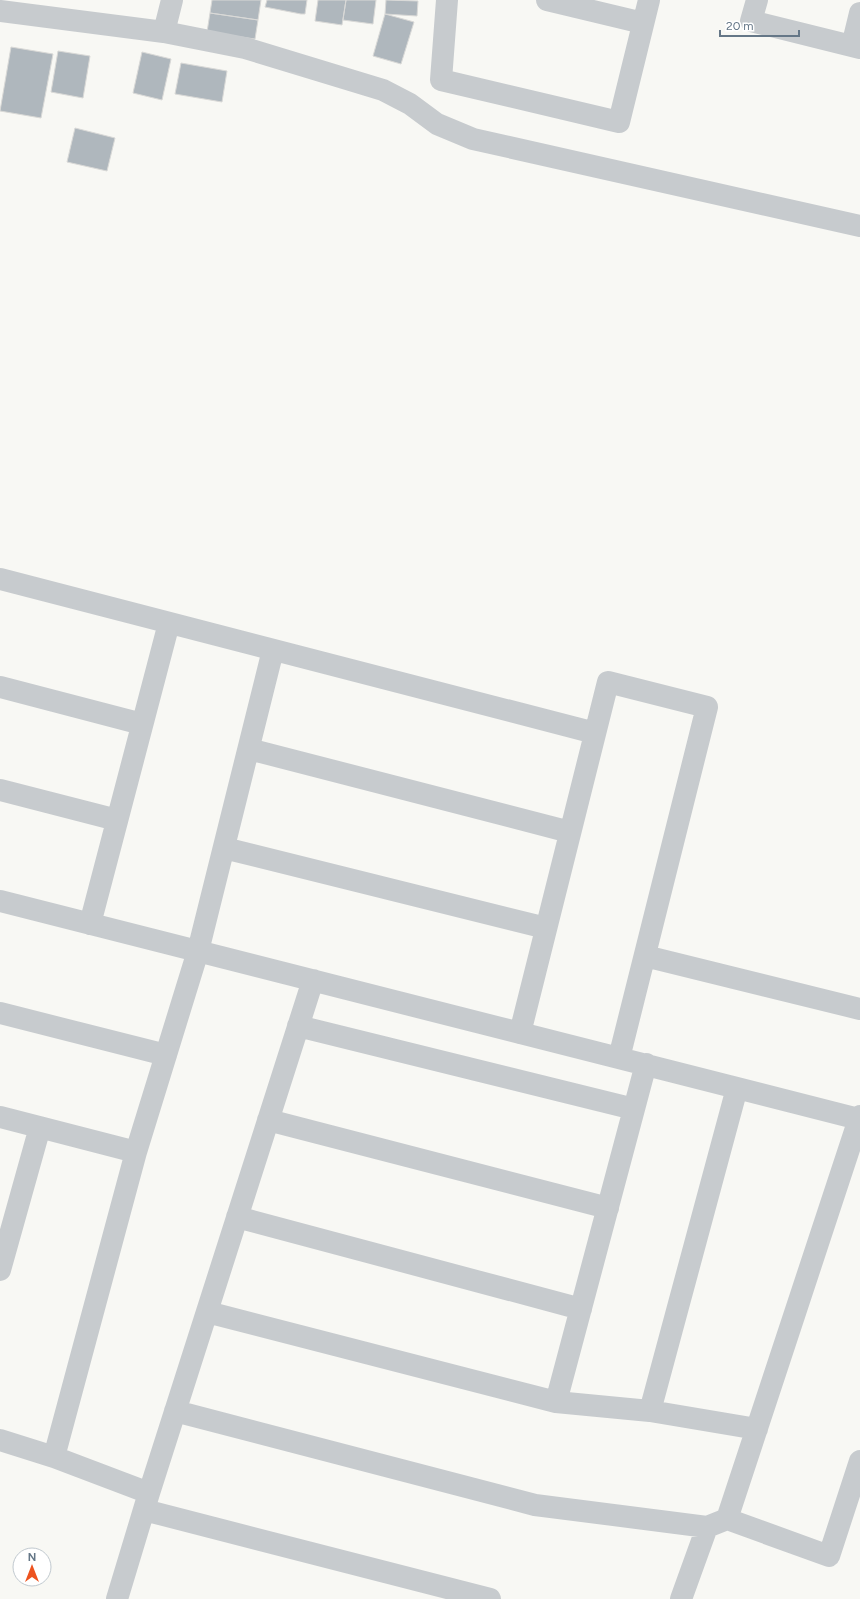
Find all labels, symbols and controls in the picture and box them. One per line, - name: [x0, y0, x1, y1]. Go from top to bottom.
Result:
- scale bar: [720, 12, 799, 38]
- text: 20 m: [726, 19, 754, 33]
- north arrow: [12, 1547, 52, 1587]
- text: N: [28, 1551, 36, 1564]

